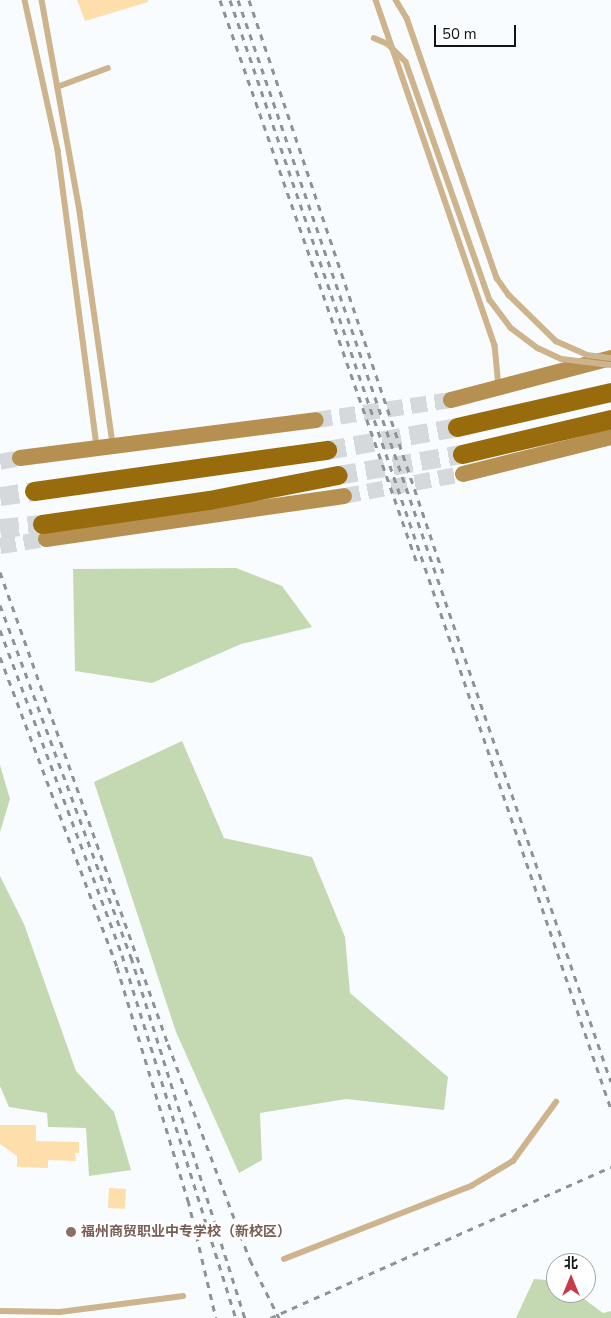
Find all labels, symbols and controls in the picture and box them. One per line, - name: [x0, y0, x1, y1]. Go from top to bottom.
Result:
- scale bar: [436, 15, 518, 47]
- text: 50 m: [442, 24, 477, 44]
- place label: 福州商贸职业中专学校（新校区）: [81, 1224, 291, 1240]
- marker: 福州商贸职业中专学校（新校区）: [65, 1226, 77, 1238]
- north arrow: [546, 1253, 596, 1303]
- text: 北: [564, 1254, 578, 1273]

